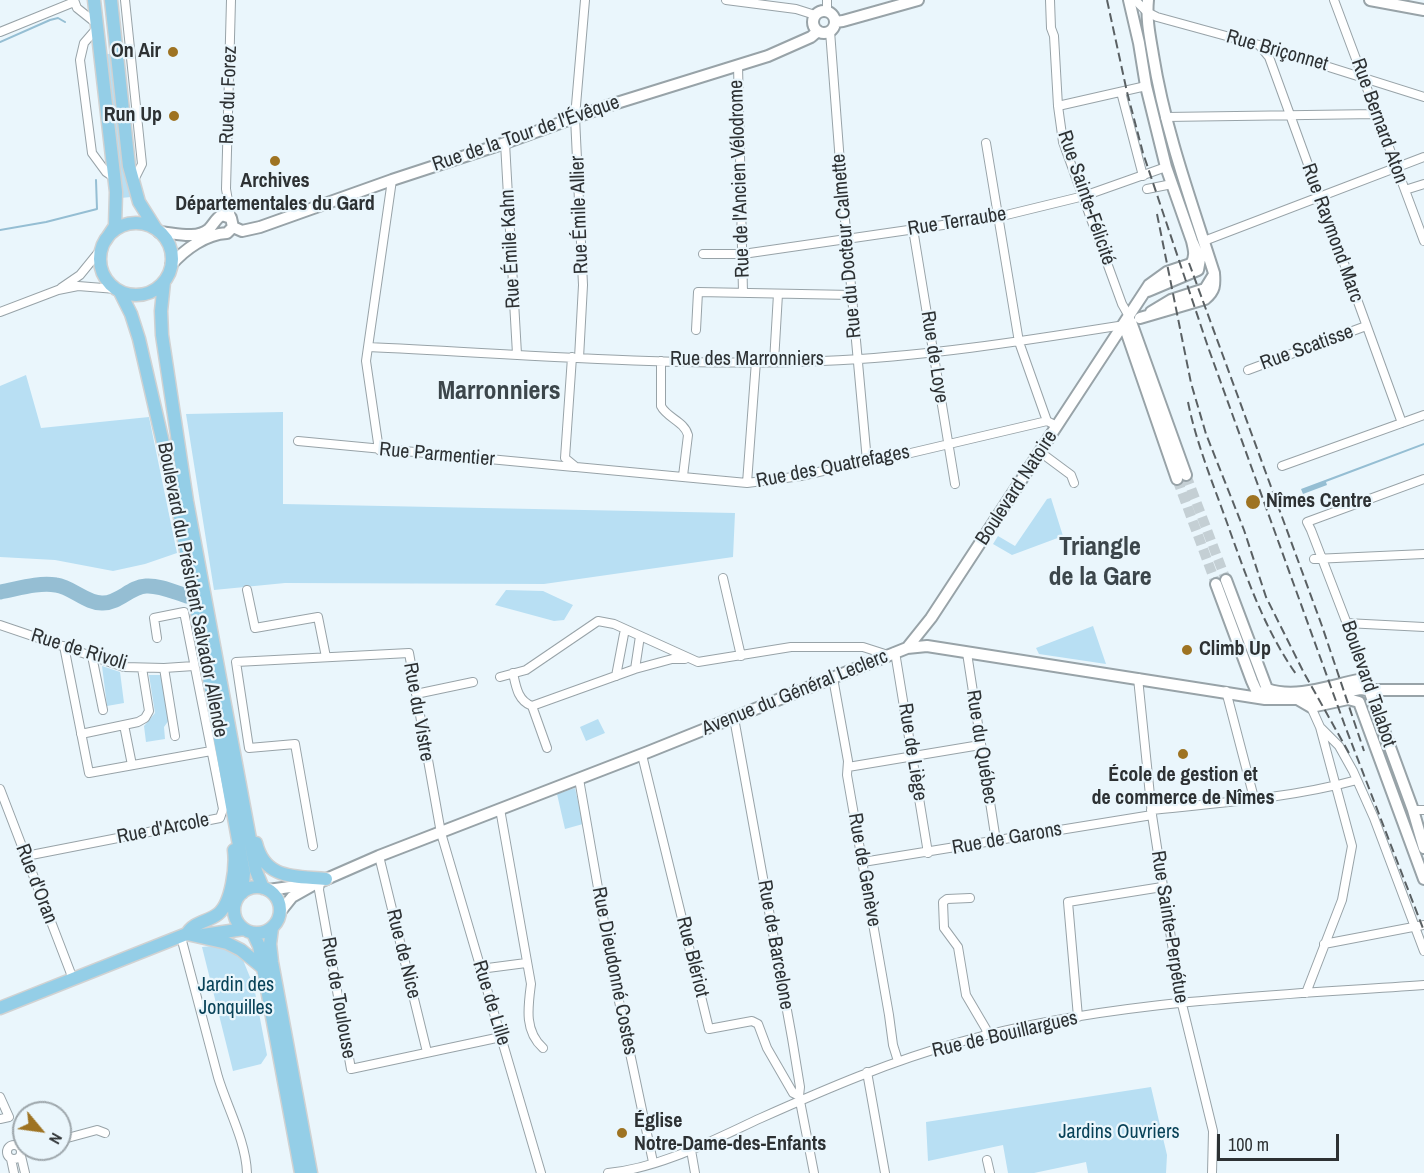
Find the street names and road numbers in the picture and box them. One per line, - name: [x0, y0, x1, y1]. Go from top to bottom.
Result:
- street label: Rue Briçonnet: [1223, 25, 1331, 77]
- street label: Rue du Forez: [215, 45, 243, 145]
- street label: Rue Bernard Aton: [1345, 55, 1413, 187]
- street label: Rue de l'Ancien Vélodrome: [725, 80, 755, 278]
- street label: Rue de la Tour de l'Évêque: [429, 91, 623, 177]
- street label: Rue Sainte-Félicité: [1052, 128, 1120, 268]
- street label: Rue du Docteur Calmette: [827, 153, 867, 339]
- street label: Rue Émile Allier: [566, 155, 594, 275]
- street label: Rue Raymond Marc: [1296, 160, 1368, 306]
- street label: Rue Émile Kahn: [496, 189, 526, 309]
- street label: Rue Terraube: [906, 202, 1008, 242]
- street label: Rue de Loye: [915, 309, 953, 405]
- street label: Rue Scatisse: [1257, 320, 1357, 376]
- street label: Rue des Marronniers: [670, 348, 824, 372]
- street label: Boulevard Natoire: [971, 426, 1063, 550]
- street label: Rue Parmentier: [378, 438, 496, 472]
- street label: Boulevard du Président Salvador Allende: [152, 440, 232, 740]
- street label: Rue des Quatrefages: [754, 440, 912, 494]
- street label: Boulevard Talabot: [1335, 618, 1401, 750]
- street label: Rue de Rivoli: [28, 624, 130, 676]
- street label: Avenue du Général Leclerc: [699, 645, 891, 741]
- street label: Rue du Vistre: [397, 661, 439, 763]
- street label: Rue du Québec: [960, 688, 1002, 806]
- street label: Rue de Liège: [892, 701, 932, 803]
- street label: Rue d'Arcole: [115, 808, 211, 850]
- street label: Rue de Genève: [842, 811, 886, 929]
- street label: Rue de Garons: [950, 818, 1064, 860]
- street label: Rue d'Oran: [10, 841, 62, 927]
- street label: Rue Sainte-Perpétue: [1145, 849, 1193, 1005]
- street label: Rue de Barcelone: [752, 878, 798, 1012]
- street label: Rue Dieudonné Costes: [586, 885, 642, 1057]
- street label: Rue de Nice: [380, 907, 426, 1001]
- street label: Rue Blériot: [670, 914, 714, 1000]
- street label: Rue de Toulouse: [315, 935, 361, 1061]
- street label: Rue de Lille: [467, 958, 515, 1048]
- street label: Rue de Bouillargues: [930, 1007, 1080, 1063]

